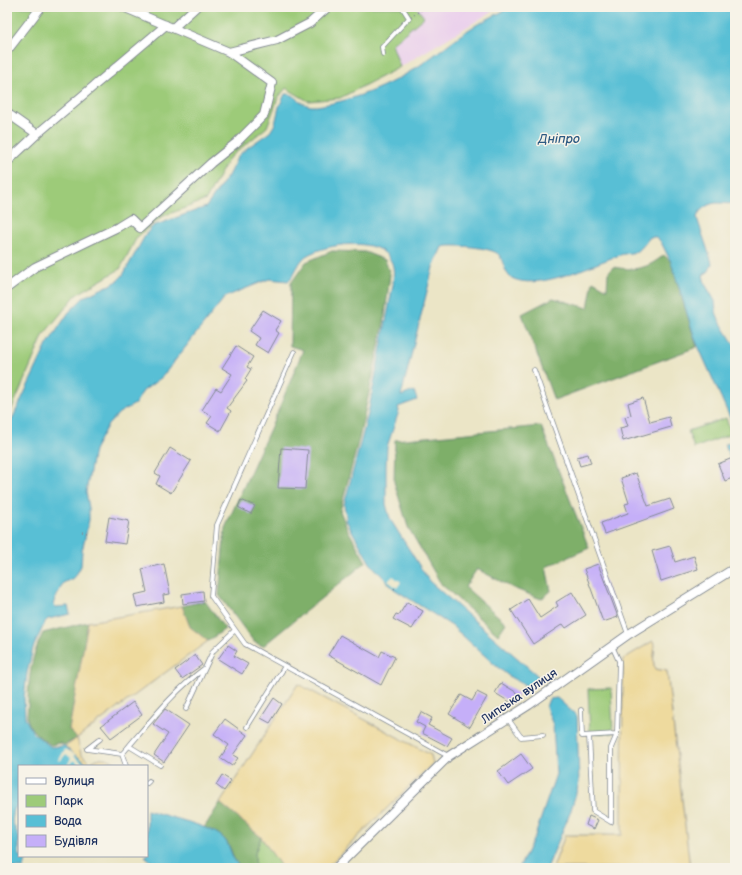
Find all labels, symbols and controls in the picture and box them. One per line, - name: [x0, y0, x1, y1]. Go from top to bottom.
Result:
- water label: Дніпро: [537, 131, 580, 147]
- street label: Липська вулиця: [478, 665, 561, 728]
- legend: [18, 765, 148, 857]
- text: Вулиця: [54, 774, 95, 789]
- text: Парк: [54, 794, 84, 809]
- text: Вода: [54, 814, 82, 829]
- text: Будівля: [54, 834, 98, 849]

